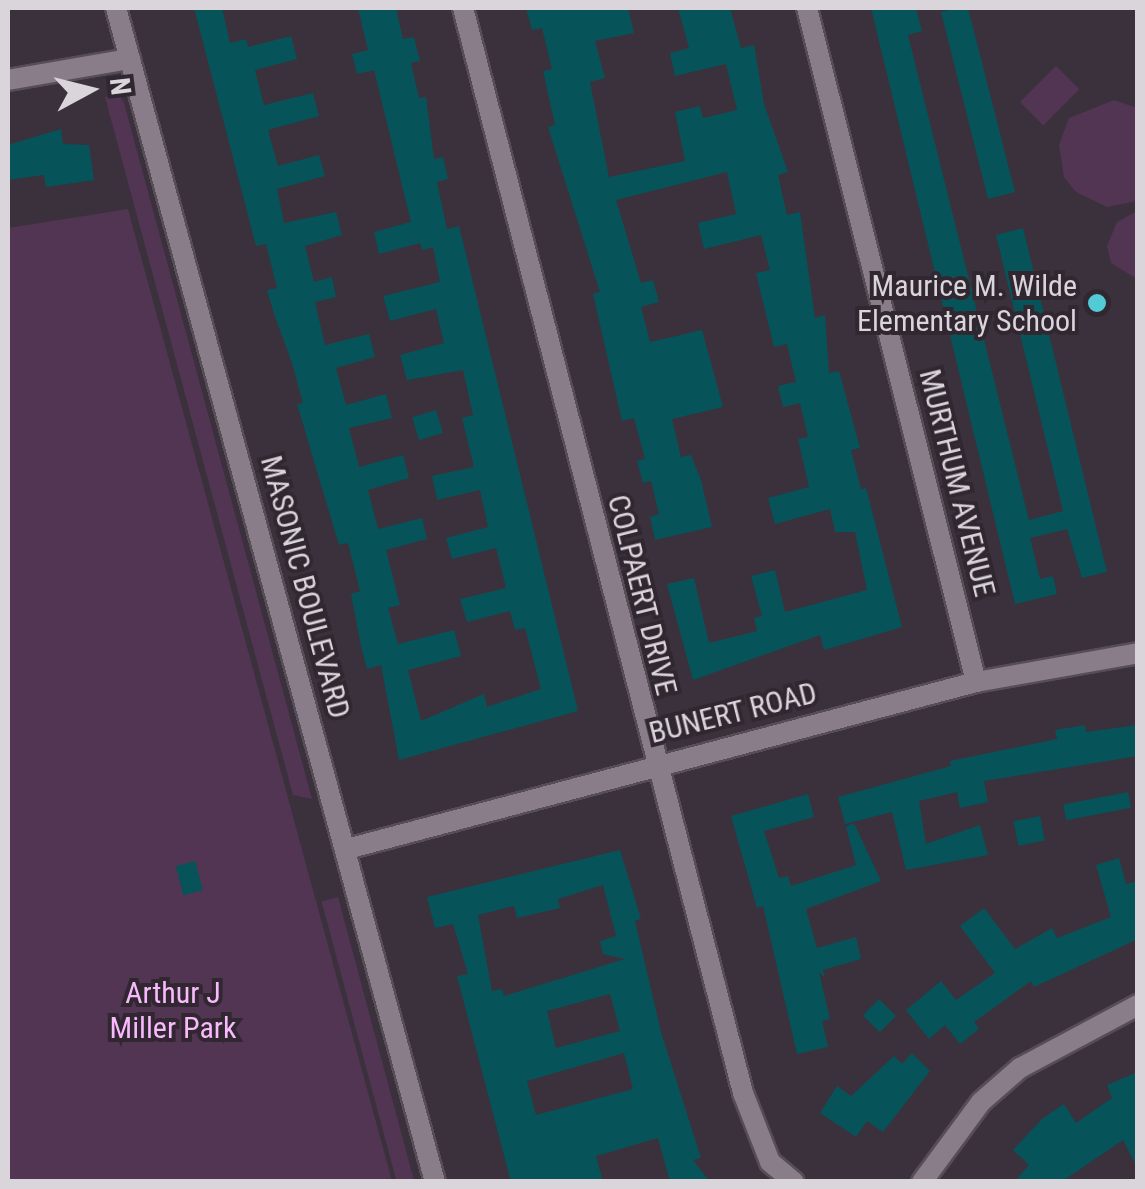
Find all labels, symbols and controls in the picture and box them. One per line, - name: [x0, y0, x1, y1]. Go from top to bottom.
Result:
- north arrow: [40, 40, 140, 140]
- text: N: [103, 76, 138, 97]
- place label: Maurice M. Wilde Elementary School: [857, 268, 1077, 338]
- marker: Maurice M. Wilde Elementary School: [1086, 292, 1108, 314]
- street label: MURTHUM AVENUE: [911, 366, 1003, 600]
- street label: MASONIC BOULEVARD: [253, 452, 357, 722]
- street label: COLPAERT DRIVE: [600, 491, 684, 699]
- street label: BUNERT ROAD: [645, 675, 821, 751]
- park label: Arthur J Miller Park: [110, 975, 236, 1046]

